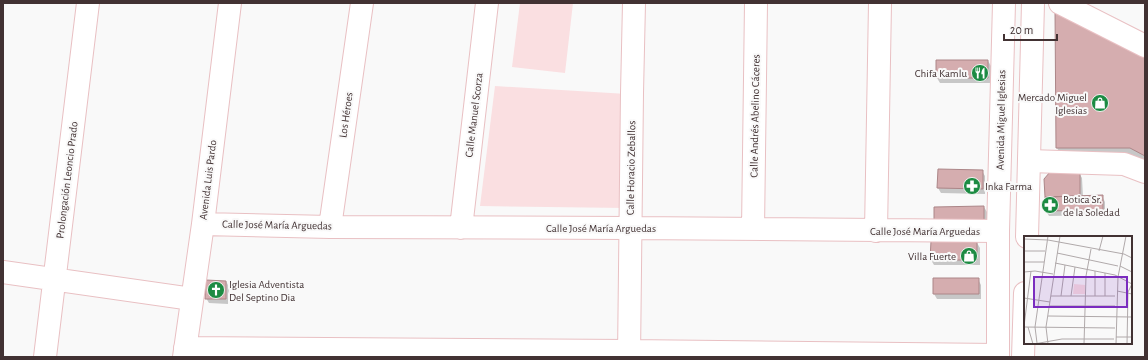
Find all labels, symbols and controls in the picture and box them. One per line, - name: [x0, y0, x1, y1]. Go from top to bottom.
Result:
- scale bar: [1004, 16, 1057, 42]
- text: 20 m: [1010, 24, 1033, 36]
- street label: Calle Andrés Abelino Cáceres: [748, 54, 762, 178]
- restaurant icon: Chifa Kamlu: [970, 63, 990, 83]
- place label: Chifa Kamlu: [915, 68, 967, 79]
- street label: Avenida Miguel Iglesias: [995, 70, 1007, 170]
- street label: Calle Manuel Scorza: [463, 72, 485, 158]
- street label: Los Héroes: [337, 91, 355, 139]
- place label: Mercado Miguel Iglesias: [1018, 92, 1087, 116]
- shop icon: Mercado Miguel Iglesias: [1090, 93, 1110, 113]
- street label: Prolongación Leoncio Prado: [54, 121, 80, 239]
- street label: Calle Horacio Zeballos: [625, 121, 637, 215]
- street label: Avenida Luis Pardo: [198, 139, 218, 221]
- pharmacy icon: Inka Farma: [962, 176, 982, 196]
- place label: Inka Farma: [985, 181, 1032, 192]
- place label: Botica Sr. de la Soledad: [1063, 194, 1120, 218]
- pharmacy icon: Botica Sr. de la Soledad: [1040, 195, 1060, 215]
- street label: Calle José María Arguedas: [222, 219, 332, 231]
- street label: Calle José María Arguedas: [546, 223, 656, 234]
- street label: Calle José María Arguedas: [870, 226, 980, 237]
- inset map: [1024, 236, 1132, 344]
- shop icon: Villa Fuerte: [959, 246, 979, 266]
- place label: Villa Fuerte: [908, 251, 956, 262]
- place label: Iglesia Adventista Del Septino Dia: [229, 279, 304, 303]
- church icon: Iglesia Adventista Del Septino Dia: [206, 280, 226, 300]

